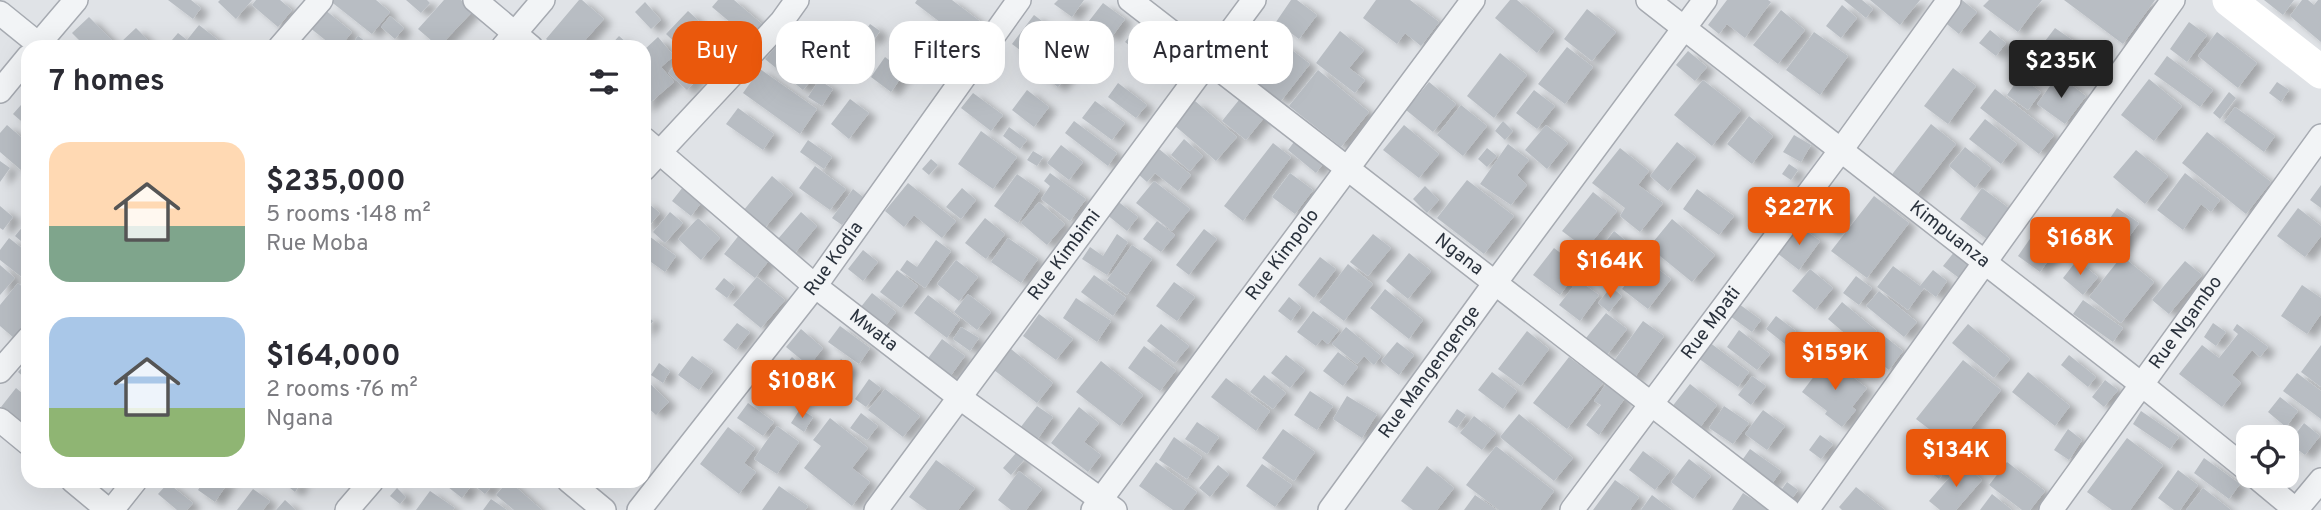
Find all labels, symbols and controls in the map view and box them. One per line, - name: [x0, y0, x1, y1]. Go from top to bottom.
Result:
- chip: Buy: [672, 21, 762, 84]
- chip: Rent: [776, 21, 875, 84]
- chip: Filters: [889, 21, 1005, 84]
- chip: New: [1019, 21, 1114, 84]
- chip: Apartment: [1128, 21, 1293, 84]
- pin: $235K: [2012, 41, 2110, 100]
- text: $235K: [2025, 48, 2097, 77]
- icon: filters: [585, 63, 623, 101]
- text: 7 homes: [49, 64, 165, 101]
- text: $235,000: [266, 164, 406, 201]
- icon: home: [105, 170, 189, 254]
- pin: $227K: [1750, 188, 1848, 247]
- text: $227K: [1764, 195, 1834, 224]
- street label: Kimpuanza: [1904, 196, 1995, 274]
- text: 5 rooms · 148 m²: [266, 201, 431, 230]
- street label: Rue Kimpolo: [1241, 204, 1325, 306]
- street label: Rue Kimbimi: [1023, 205, 1106, 306]
- street label: Rue Kodia: [799, 217, 869, 301]
- pin: $168K: [2031, 218, 2129, 277]
- text: $168K: [2046, 225, 2114, 254]
- street label: Ngana: [1430, 228, 1488, 281]
- text: Rue Moba: [266, 230, 368, 259]
- pin: $164K: [1561, 240, 1659, 300]
- text: $164K: [1576, 248, 1644, 277]
- street label: Rue Ngambo: [2144, 271, 2228, 374]
- street label: Rue Mpati: [1676, 282, 1747, 365]
- street label: Rue Mangengenge: [1374, 301, 1486, 444]
- street label: Mwata: [844, 304, 902, 357]
- pin: $159K: [1786, 332, 1884, 392]
- text: $164,000: [266, 339, 401, 376]
- text: $159K: [1801, 340, 1869, 369]
- icon: home: [105, 345, 189, 429]
- pin: $108K: [753, 360, 851, 420]
- text: $108K: [768, 368, 836, 397]
- text: 2 rooms · 76 m²: [266, 376, 418, 405]
- text: Ngana: [266, 405, 333, 434]
- map controls: [2236, 425, 2299, 488]
- button: locate: [2236, 425, 2299, 488]
- pin: $134K: [1907, 430, 2005, 489]
- text: $134K: [1922, 437, 1990, 466]

